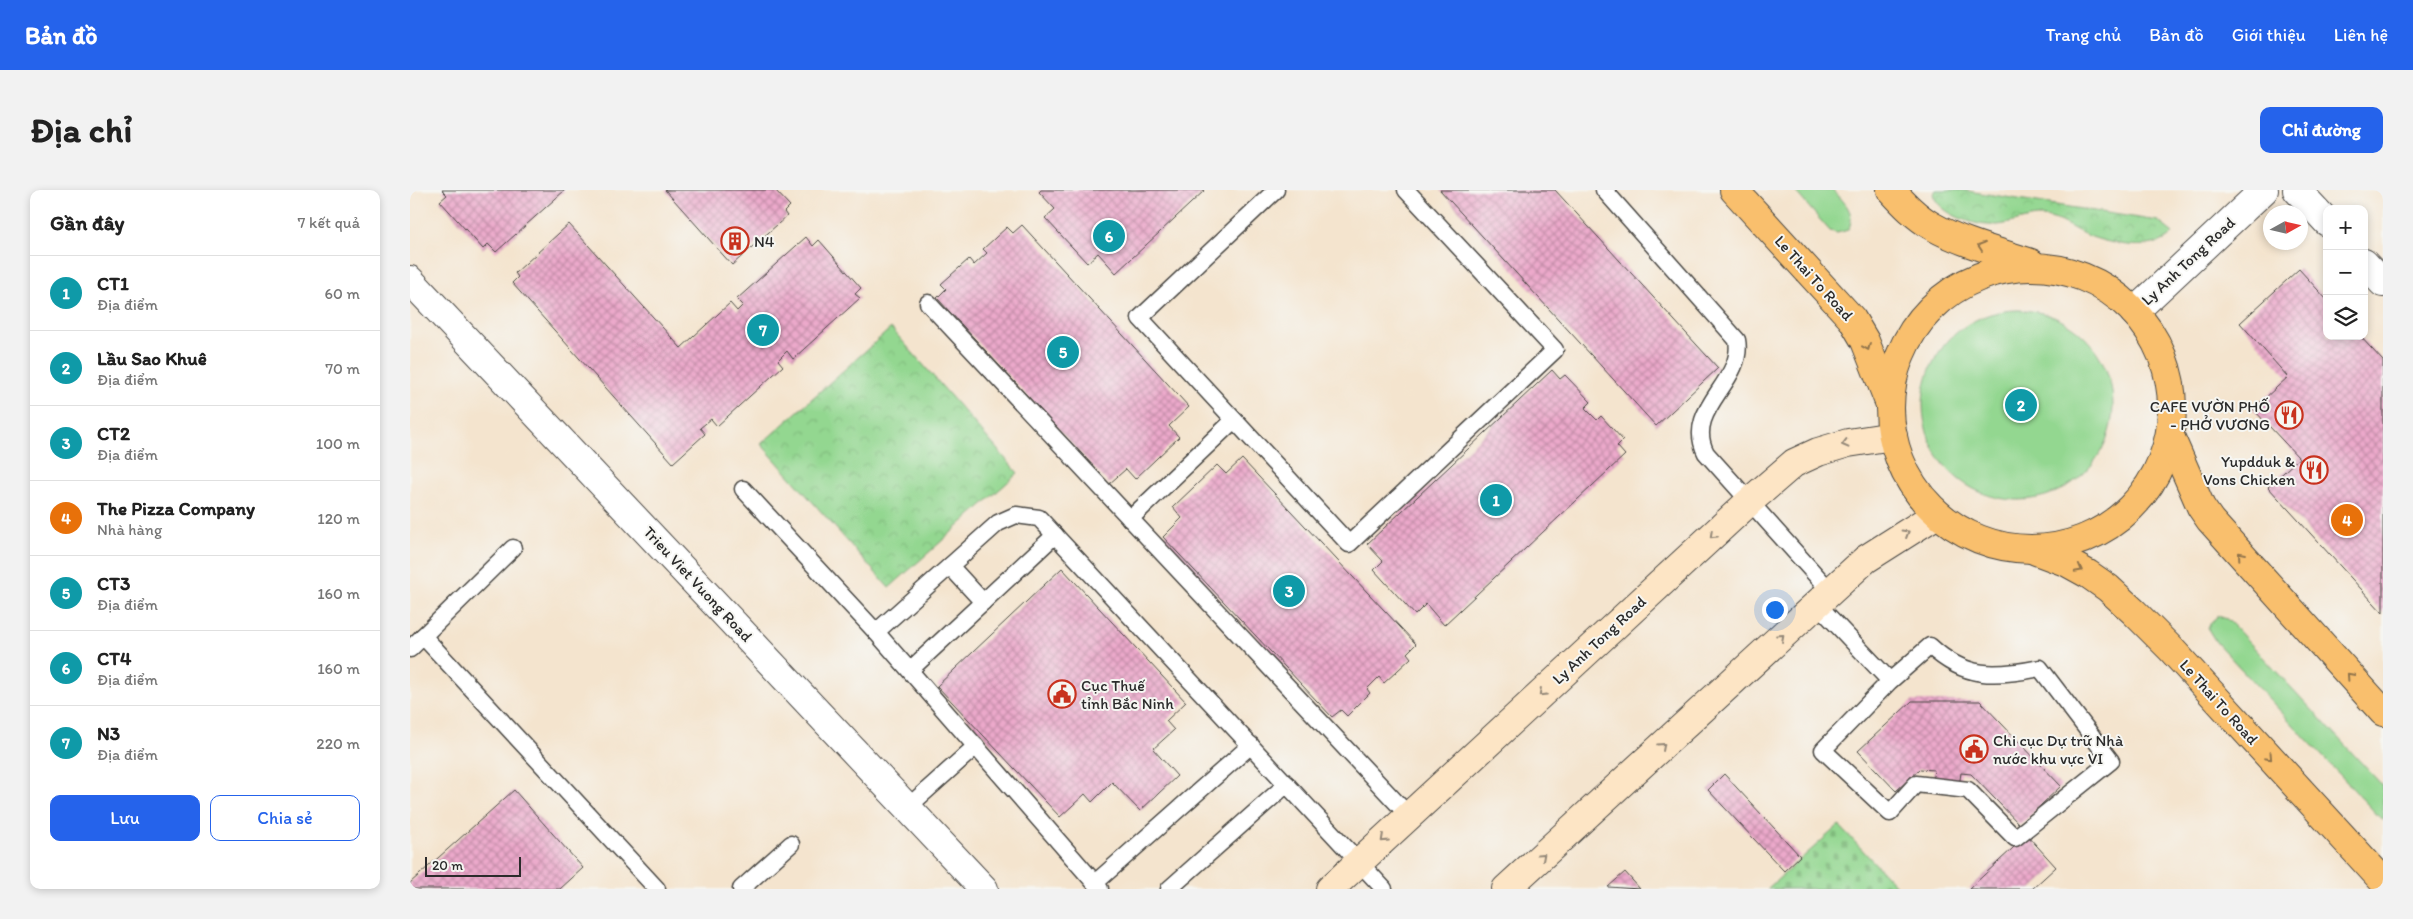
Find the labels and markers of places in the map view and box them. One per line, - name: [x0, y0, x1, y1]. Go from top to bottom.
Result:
- pin: 6: [1093, 217, 1125, 255]
- building icon: N4: [720, 226, 750, 256]
- place label: N4: [754, 232, 775, 251]
- pin: 7: [747, 311, 779, 349]
- pin: 5: [1047, 333, 1079, 371]
- pin: 2: [2005, 386, 2037, 424]
- place label: CAFE VƯỜN PHỐ - PHỞ VƯƠNG: [2150, 397, 2270, 434]
- restaurant icon: CAFE VƯỜN PHỐ - PHỞ VƯƠNG: [2274, 400, 2304, 430]
- place label: Yupdduk & Vons Chicken: [2203, 452, 2296, 489]
- restaurant icon: Yupdduk & Vons Chicken: [2299, 455, 2329, 485]
- pin: 1: [1480, 481, 1512, 519]
- pin: 4: [2331, 501, 2363, 539]
- pin: 3: [1273, 572, 1305, 610]
- place label: Cục Thuế tỉnh Bắc Ninh: [1081, 676, 1174, 713]
- public building icon: Cục Thuế tỉnh Bắc Ninh: [1047, 679, 1077, 709]
- place label: Chi cục Dự trữ Nhà nước khu vực VI: [1993, 731, 2124, 768]
- public building icon: Chi cục Dự trữ Nhà nước khu vực VI: [1959, 734, 1989, 764]

